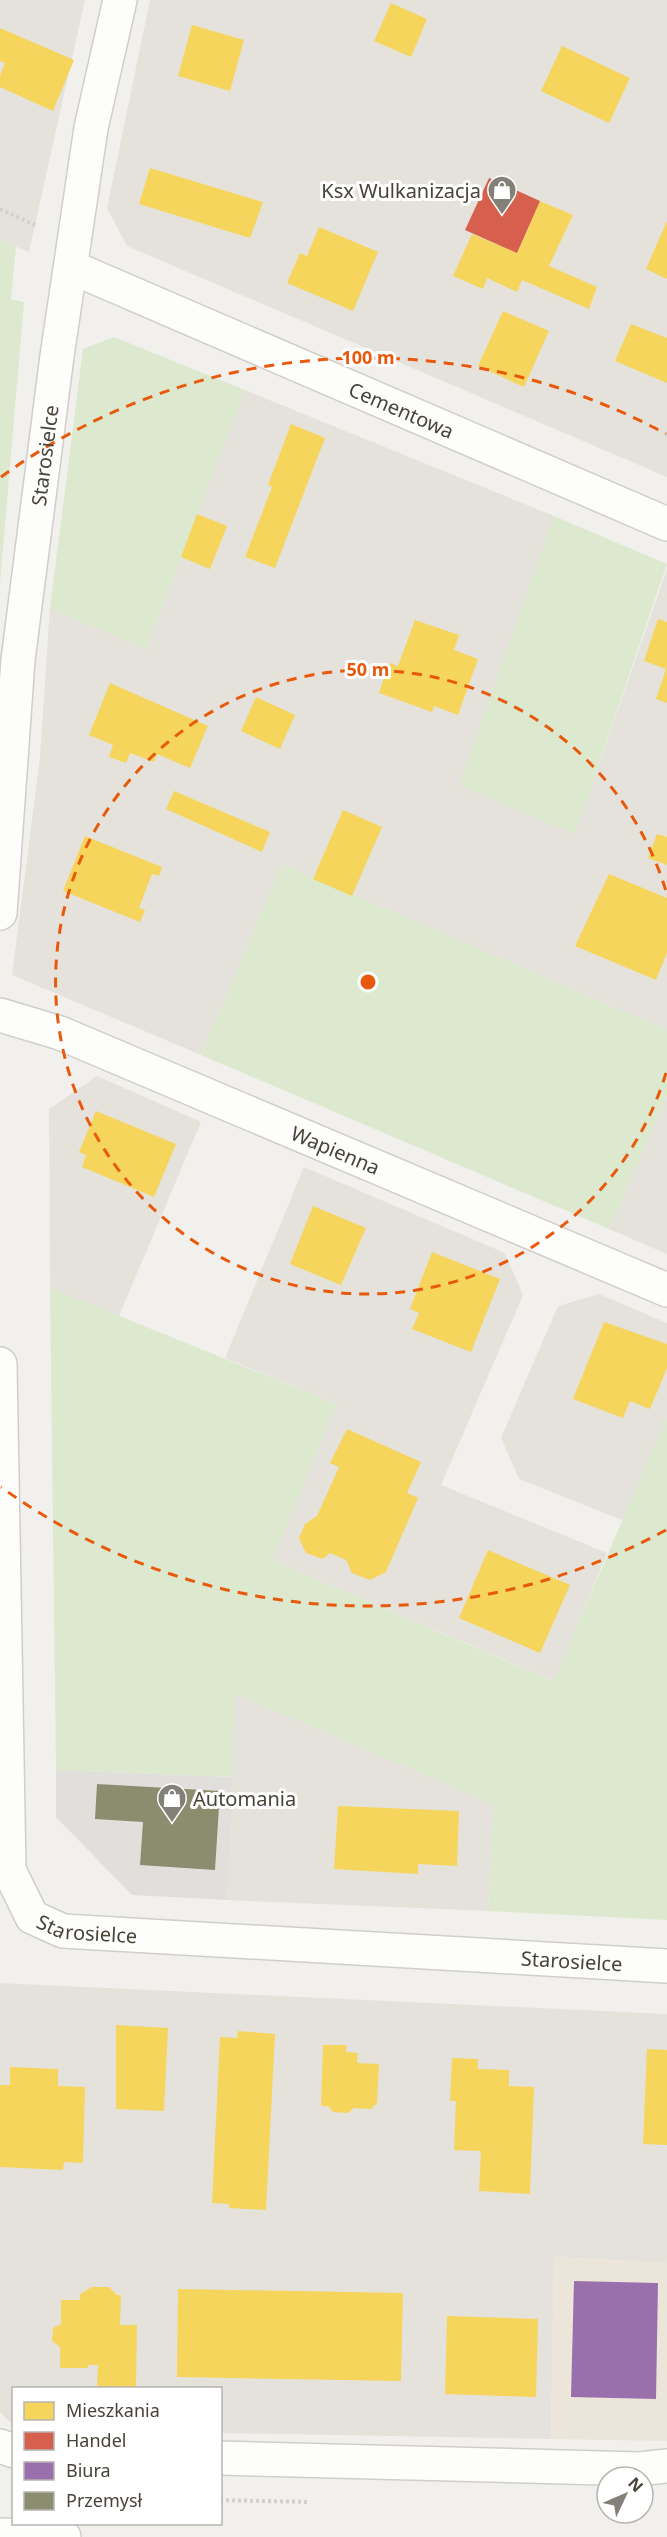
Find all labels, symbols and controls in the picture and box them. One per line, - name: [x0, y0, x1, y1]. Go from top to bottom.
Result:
- shop icon: Ksx Wulkanizacja: [486, 174, 518, 216]
- place label: Ksx Wulkanizacja: [321, 177, 481, 204]
- text: 100 m: [341, 345, 395, 369]
- street label: Cementowa: [345, 375, 458, 444]
- street label: Starosielce: [24, 403, 64, 507]
- text: 50 m: [347, 657, 389, 681]
- centre of rings: [358, 972, 378, 992]
- street label: Wapienna: [287, 1119, 384, 1181]
- shop icon: Automania: [156, 1782, 188, 1824]
- place label: Automania: [193, 1785, 296, 1812]
- street label: Starosielce: [33, 1908, 138, 1949]
- street label: Starosielce: [520, 1944, 623, 1977]
- legend: [12, 2387, 222, 2525]
- text: Mieszkania: [66, 2398, 160, 2422]
- text: Handel: [66, 2428, 126, 2452]
- text: Biura: [66, 2458, 111, 2482]
- north arrow: [595, 2465, 655, 2525]
- text: N: [623, 2472, 648, 2497]
- text: Przemysł: [66, 2488, 143, 2512]

